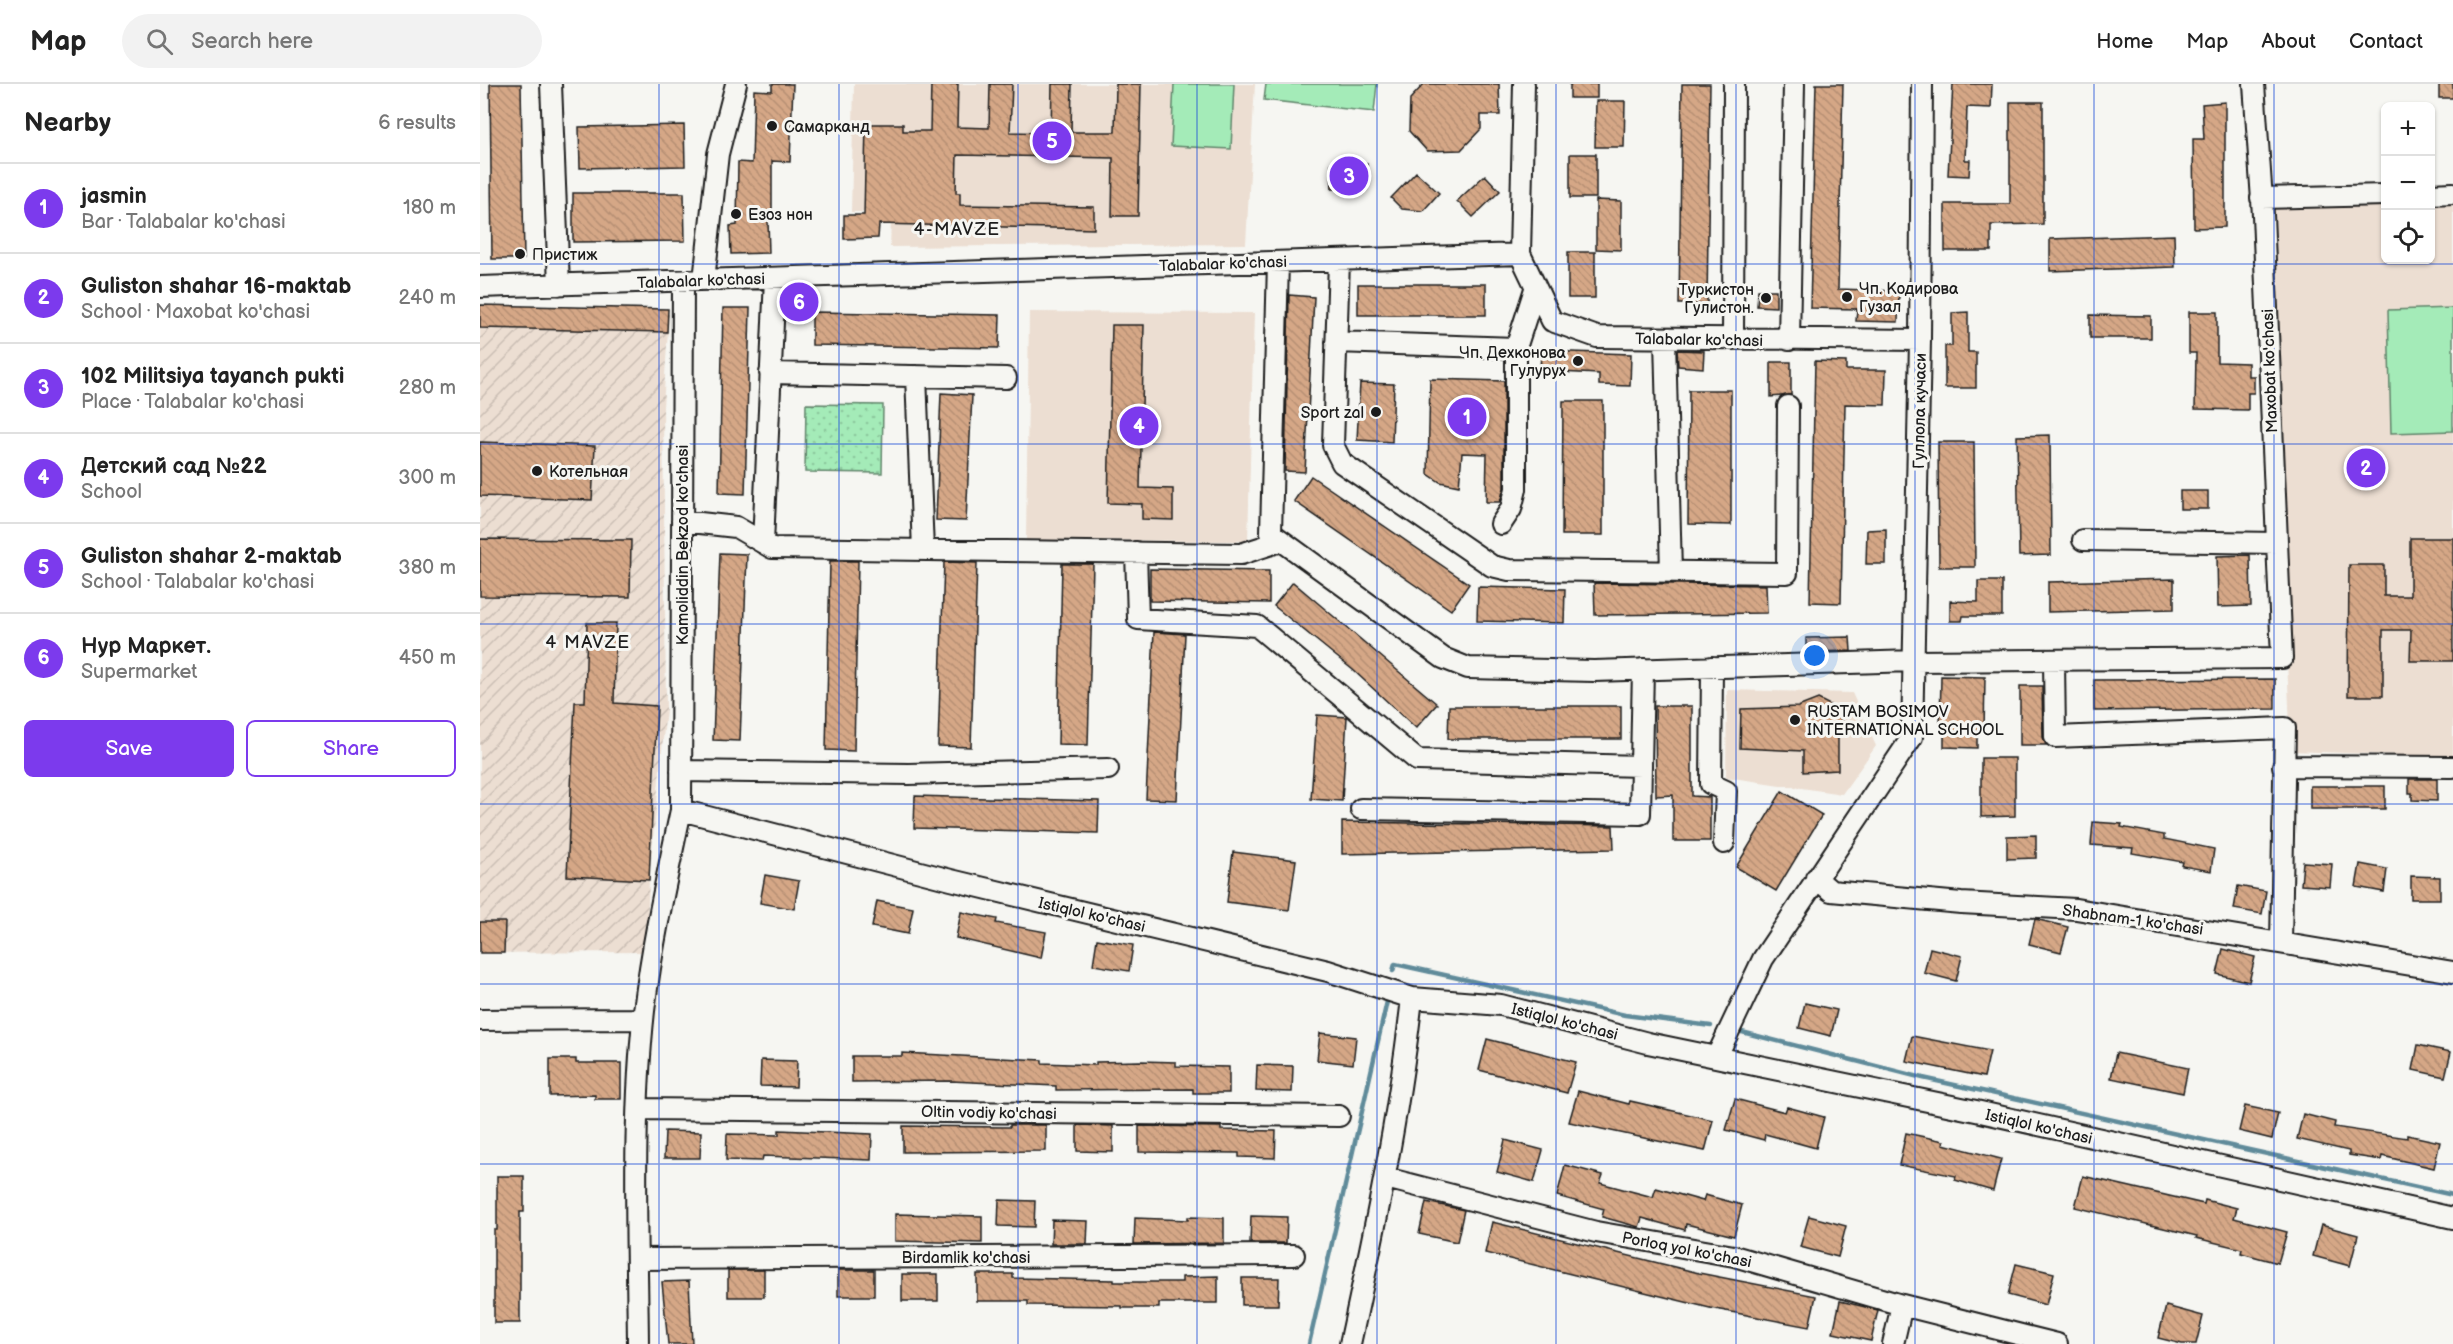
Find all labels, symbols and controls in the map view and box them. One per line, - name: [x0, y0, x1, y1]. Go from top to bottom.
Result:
- search box: [122, 14, 542, 68]
- text: Map: [30, 25, 86, 58]
- icon: search: [143, 25, 176, 58]
- text: Search here: [191, 28, 313, 55]
- text: Home: [2096, 29, 2153, 54]
- text: Map: [2186, 29, 2228, 54]
- text: About: [2261, 29, 2316, 54]
- text: Contact: [2349, 29, 2423, 54]
- map controls: [2381, 102, 2435, 264]
- button: +: [2381, 102, 2435, 156]
- text: Nearby: [24, 108, 111, 139]
- text: 6 results: [378, 111, 456, 135]
- place label: Самарканд: [784, 118, 870, 137]
- pin: 5: [1032, 118, 1072, 164]
- marker: Самарканд: [765, 119, 779, 133]
- pin: 3: [1330, 154, 1368, 199]
- button: −: [2381, 156, 2435, 210]
- text: jasmin: [81, 183, 147, 210]
- text: 1: [39, 196, 48, 220]
- text: 180 m: [403, 196, 456, 220]
- place label: Езоз нон: [748, 206, 813, 225]
- marker: Езоз нон: [729, 207, 743, 221]
- text: Bar · Talabalar ko'chasi: [81, 210, 286, 234]
- button: locate: [2381, 210, 2435, 264]
- district label: 4-MAVZE: [913, 219, 1001, 240]
- place label: Пристиж: [532, 246, 598, 265]
- marker: Пристиж: [513, 247, 527, 261]
- street label: Talabalar ko'chasi: [1159, 253, 1287, 276]
- street label: Talabalar ko'chasi: [637, 270, 765, 293]
- text: Guliston shahar 16-maktab: [81, 273, 351, 300]
- pin: 6: [780, 280, 818, 324]
- place label: Чп. Кодирова Гузал: [1859, 280, 1959, 317]
- place label: Туркистон Гулистон.: [1678, 281, 1754, 318]
- text: 2: [38, 286, 49, 310]
- text: 240 m: [399, 286, 456, 310]
- marker: Чп. Кодирова Гузал: [1840, 290, 1854, 304]
- marker: Туркистон Гулистон.: [1759, 291, 1773, 305]
- text: School · Maxobat ko'chasi: [81, 300, 310, 324]
- street label: Maxobat ko'chasi: [2259, 309, 2282, 433]
- street label: Talabalar ko'chasi: [1635, 330, 1763, 351]
- place label: Чп. Дехконова Гулурух: [1459, 344, 1567, 381]
- street label: Гуллола кучаси: [1910, 353, 1931, 469]
- marker: Чп. Дехконова Гулурух: [1571, 354, 1585, 368]
- text: 102 Militsiya tayanch pukti: [81, 363, 344, 390]
- text: 3: [38, 376, 49, 400]
- text: 280 m: [399, 376, 456, 400]
- text: Place · Talabalar ko'chasi: [81, 390, 304, 414]
- pin: 1: [1448, 394, 1486, 440]
- pin: 4: [1120, 404, 1158, 448]
- place label: Sport zal: [1301, 404, 1364, 423]
- marker: Sport zal: [1369, 405, 1383, 419]
- street label: Kamoliddin Bekzod ko'chasi: [674, 445, 693, 645]
- pin: 2: [2346, 446, 2386, 490]
- text: Детский сад №22: [81, 453, 267, 480]
- place label: Котельная: [549, 463, 628, 482]
- marker: Котельная: [530, 464, 544, 478]
- text: 4: [38, 466, 49, 490]
- text: 300 m: [398, 466, 456, 490]
- text: School: [81, 480, 142, 504]
- text: Guliston shahar 2-maktab: [81, 543, 342, 570]
- text: 5: [38, 556, 49, 580]
- text: 380 m: [398, 556, 456, 580]
- text: School · Talabalar ko'chasi: [81, 570, 314, 594]
- district label: 4 MAVZE: [545, 632, 631, 653]
- text: Нур Маркет.: [81, 633, 211, 660]
- your location: [1800, 641, 1829, 670]
- text: 6: [37, 646, 50, 670]
- text: 450 m: [399, 646, 456, 670]
- text: Supermarket: [81, 660, 197, 684]
- place label: RUSTAM BOSIMOV INTERNATIONAL SCHOOL: [1807, 703, 2004, 740]
- marker: RUSTAM BOSIMOV INTERNATIONAL SCHOOL: [1788, 713, 1802, 727]
- button: Save: [24, 720, 234, 777]
- button: Share: [246, 720, 456, 777]
- street label: Istiqlol ko'chasi: [1036, 894, 1147, 937]
- street label: Shabnam-1 ko'chasi: [2061, 901, 2204, 940]
- street label: Istiqlol ko'chasi: [1509, 1000, 1620, 1045]
- street label: Oltin vodiy ko'chasi: [921, 1103, 1057, 1124]
- street label: Istiqlol ko'chasi: [1983, 1106, 2094, 1149]
- street label: Porloq yol ko'chasi: [1620, 1229, 1753, 1272]
- street label: Birdamlik ko'chasi: [902, 1249, 1030, 1268]

